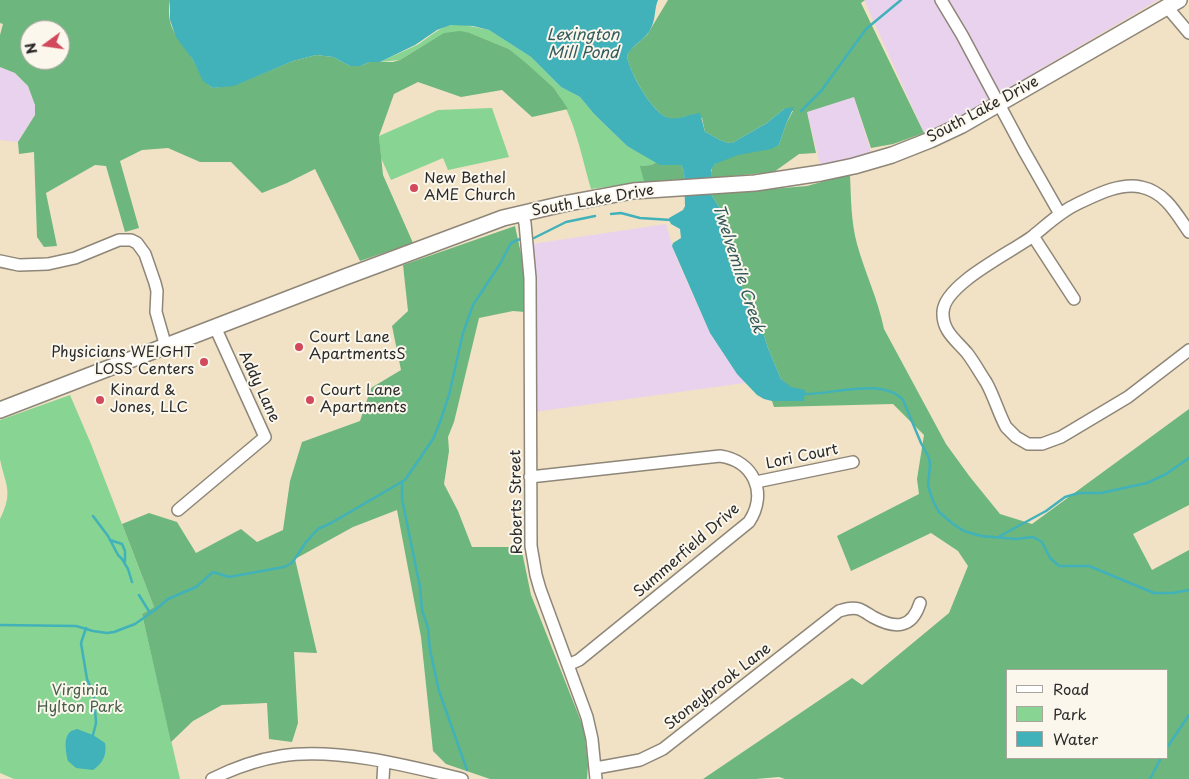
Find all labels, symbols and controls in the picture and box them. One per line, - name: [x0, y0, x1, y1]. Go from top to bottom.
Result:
- north arrow: [20, 20, 70, 70]
- water label: Lexington Mill Pond: [547, 26, 619, 64]
- text: N: [19, 41, 42, 56]
- street label: South Lake Drive: [924, 73, 1042, 147]
- place label: New Bethel AME Church: [424, 170, 516, 205]
- street label: South Lake Drive: [530, 181, 656, 221]
- marker: New Bethel AME Church: [408, 182, 420, 194]
- water label: Twelvemile Creek: [708, 202, 768, 336]
- place label: Court Lane ApartmentsS: [309, 329, 406, 364]
- marker: Court Lane ApartmentsS: [293, 341, 305, 353]
- place label: Physicians WEIGHT LOSS Centers: [51, 344, 194, 379]
- street label: Addy Lane: [235, 349, 283, 425]
- marker: Physicians WEIGHT LOSS Centers: [198, 356, 210, 368]
- place label: Kinard & Jones, LLC: [110, 382, 188, 417]
- place label: Court Lane Apartments: [320, 382, 407, 417]
- marker: Kinard & Jones, LLC: [94, 394, 106, 406]
- marker: Court Lane Apartments: [304, 394, 316, 406]
- street label: Lori Court: [764, 441, 840, 473]
- street label: Roberts Street: [507, 449, 527, 555]
- street label: Summerfield Drive: [630, 500, 744, 602]
- street label: Stoneybrook Lane: [661, 640, 775, 734]
- legend: [1006, 669, 1169, 759]
- text: Road: [1053, 677, 1089, 700]
- park label: Virginia Hylton Park: [37, 682, 123, 717]
- text: Park: [1053, 702, 1087, 725]
- text: Water: [1053, 727, 1098, 750]

